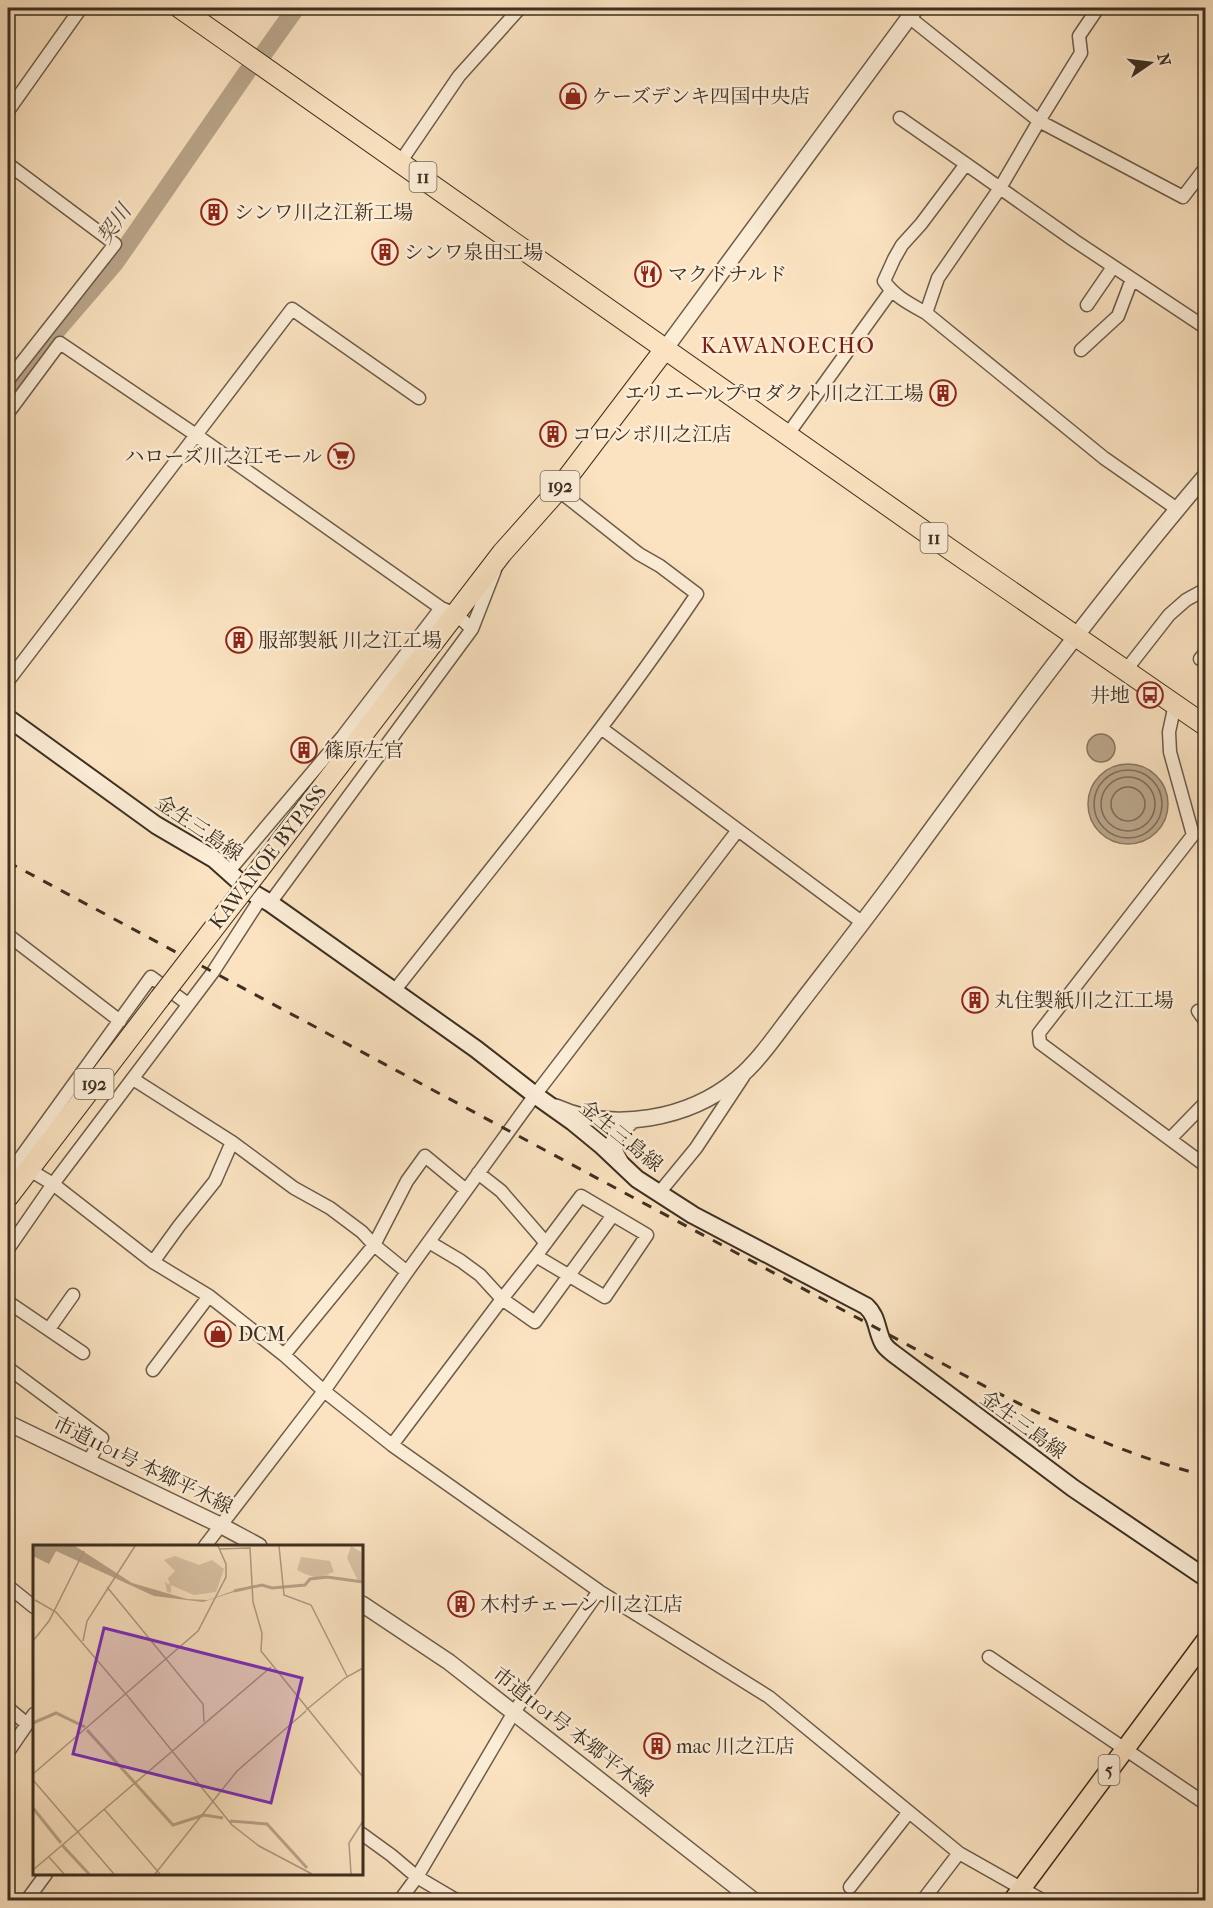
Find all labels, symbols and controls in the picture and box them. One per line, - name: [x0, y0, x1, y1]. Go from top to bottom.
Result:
- north arrow: [1120, 33, 1180, 93]
- text: N: [1153, 51, 1175, 69]
- shop icon: ケーズデンキ四国中央店: [558, 81, 588, 111]
- place label: ケーズデンキ四国中央店: [592, 85, 810, 108]
- road number: 11: [410, 162, 436, 192]
- building icon: シンワ川之江新工場: [199, 197, 229, 227]
- water label: 契川: [92, 198, 137, 248]
- place label: シンワ川之江新工場: [234, 201, 414, 224]
- building icon: シンワ泉田工場: [370, 237, 400, 267]
- place label: シンワ泉田工場: [404, 241, 544, 264]
- restaurant icon: マクドナルド: [633, 259, 663, 289]
- place label: マクドナルド: [668, 263, 787, 286]
- district label: KAWANOECHO: [701, 333, 875, 359]
- building icon: エリエールプロダクト川之江工場: [928, 378, 958, 408]
- place label: エリエールプロダクト川之江工場: [625, 382, 924, 405]
- building icon: コロンボ川之江店: [538, 419, 568, 449]
- place label: コロンボ川之江店: [572, 423, 732, 446]
- supermarket icon: ハローズ川之江モール: [326, 441, 356, 471]
- place label: ハローズ川之江モール: [124, 445, 322, 468]
- road number: 192: [540, 471, 580, 501]
- road number: 11: [920, 523, 948, 553]
- building icon: 服部製紙 川之江工場: [224, 625, 254, 655]
- place label: 服部製紙 川之江工場: [258, 629, 442, 652]
- bus stop icon: 井地: [1135, 680, 1165, 710]
- place label: 井地: [1090, 684, 1130, 707]
- building icon: 篠原左官: [289, 735, 319, 765]
- place label: 篠原左官: [324, 739, 404, 762]
- street label: KAWANOE BYPASS: [205, 780, 331, 934]
- street label: 金生三島線: [151, 791, 247, 865]
- building icon: 丸住製紙川之江工場: [960, 985, 990, 1015]
- place label: 丸住製紙川之江工場: [994, 989, 1174, 1012]
- road number: 192: [74, 1069, 113, 1099]
- street label: 金生三島線: [575, 1096, 667, 1176]
- shop icon: DCM: [203, 1319, 233, 1349]
- place label: DCM: [238, 1323, 285, 1346]
- street label: 金生三島線: [976, 1386, 1070, 1464]
- street label: 市道1101号 本郷平木線: [50, 1412, 236, 1518]
- inset map: [33, 1545, 363, 1875]
- building icon: 木村チェーン 川之江店: [446, 1589, 476, 1619]
- place label: 木村チェーン 川之江店: [480, 1593, 683, 1616]
- street label: 市道1101号 本郷平木線: [488, 1662, 658, 1802]
- building icon: mac 川之江店: [642, 1731, 672, 1761]
- place label: mac 川之江店: [676, 1735, 795, 1758]
- road number: 5: [1098, 1755, 1120, 1785]

